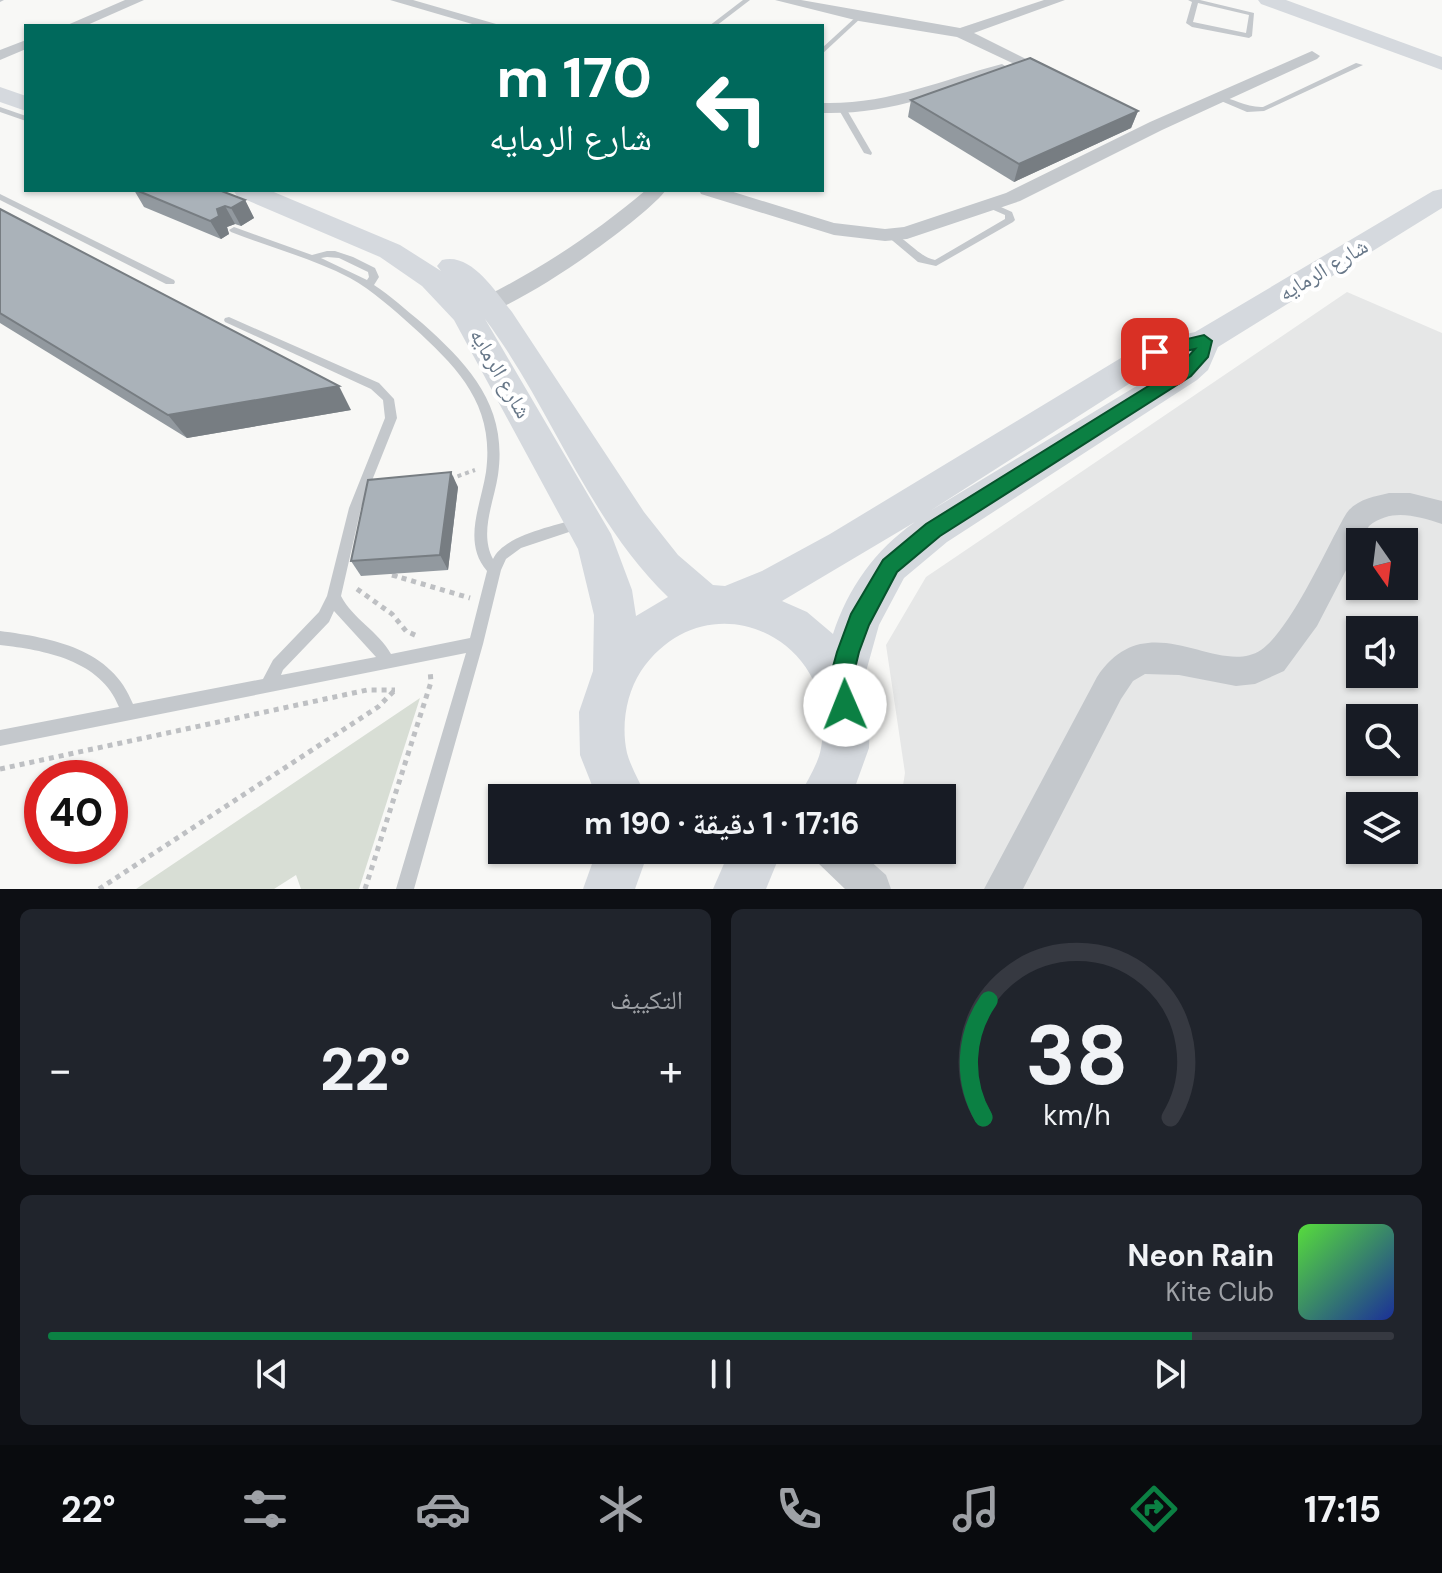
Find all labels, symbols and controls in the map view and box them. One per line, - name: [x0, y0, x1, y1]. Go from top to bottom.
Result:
- text: 170 m: [497, 41, 652, 114]
- icon: left: [680, 56, 784, 160]
- text: شارع الرمايه: [489, 114, 652, 161]
- street label: شارع الرمايه: [1273, 231, 1373, 307]
- pin: [1121, 318, 1189, 386]
- street label: شارع الرمايه: [463, 323, 538, 424]
- icon: arrive: [1133, 330, 1177, 374]
- north arrow: [1346, 528, 1418, 600]
- map controls: [1346, 528, 1418, 864]
- button: sound: [1346, 616, 1418, 688]
- position arrow: [803, 663, 887, 747]
- button: search: [1346, 704, 1418, 776]
- speed limit sign: 40: [24, 760, 128, 864]
- button: layers: [1346, 792, 1418, 864]
- text: 17:16 · 1 دقيقة · 190 m: [584, 804, 860, 843]
- text: التكييف: [610, 983, 683, 1017]
- text: 38: [1025, 1001, 1128, 1110]
- text: 22°: [320, 1030, 411, 1109]
- text: −: [48, 1041, 72, 1099]
- text: +: [659, 1041, 683, 1099]
- text: km/h: [1043, 1097, 1110, 1134]
- text: Neon Rain: [1128, 1236, 1274, 1275]
- text: Kite Club: [1165, 1275, 1274, 1309]
- icon: previous: [250, 1352, 294, 1396]
- icon: pause: [699, 1352, 743, 1396]
- icon: next: [1148, 1352, 1192, 1396]
- icon: filters: [237, 1481, 293, 1537]
- icon: car: [415, 1481, 471, 1537]
- icon: climate: [593, 1481, 649, 1537]
- icon: phone: [771, 1481, 827, 1537]
- icon: music: [948, 1481, 1004, 1537]
- icon: directions: [1126, 1481, 1182, 1537]
- text: 22°: [61, 1486, 116, 1533]
- text: 17:15: [1304, 1486, 1381, 1533]

